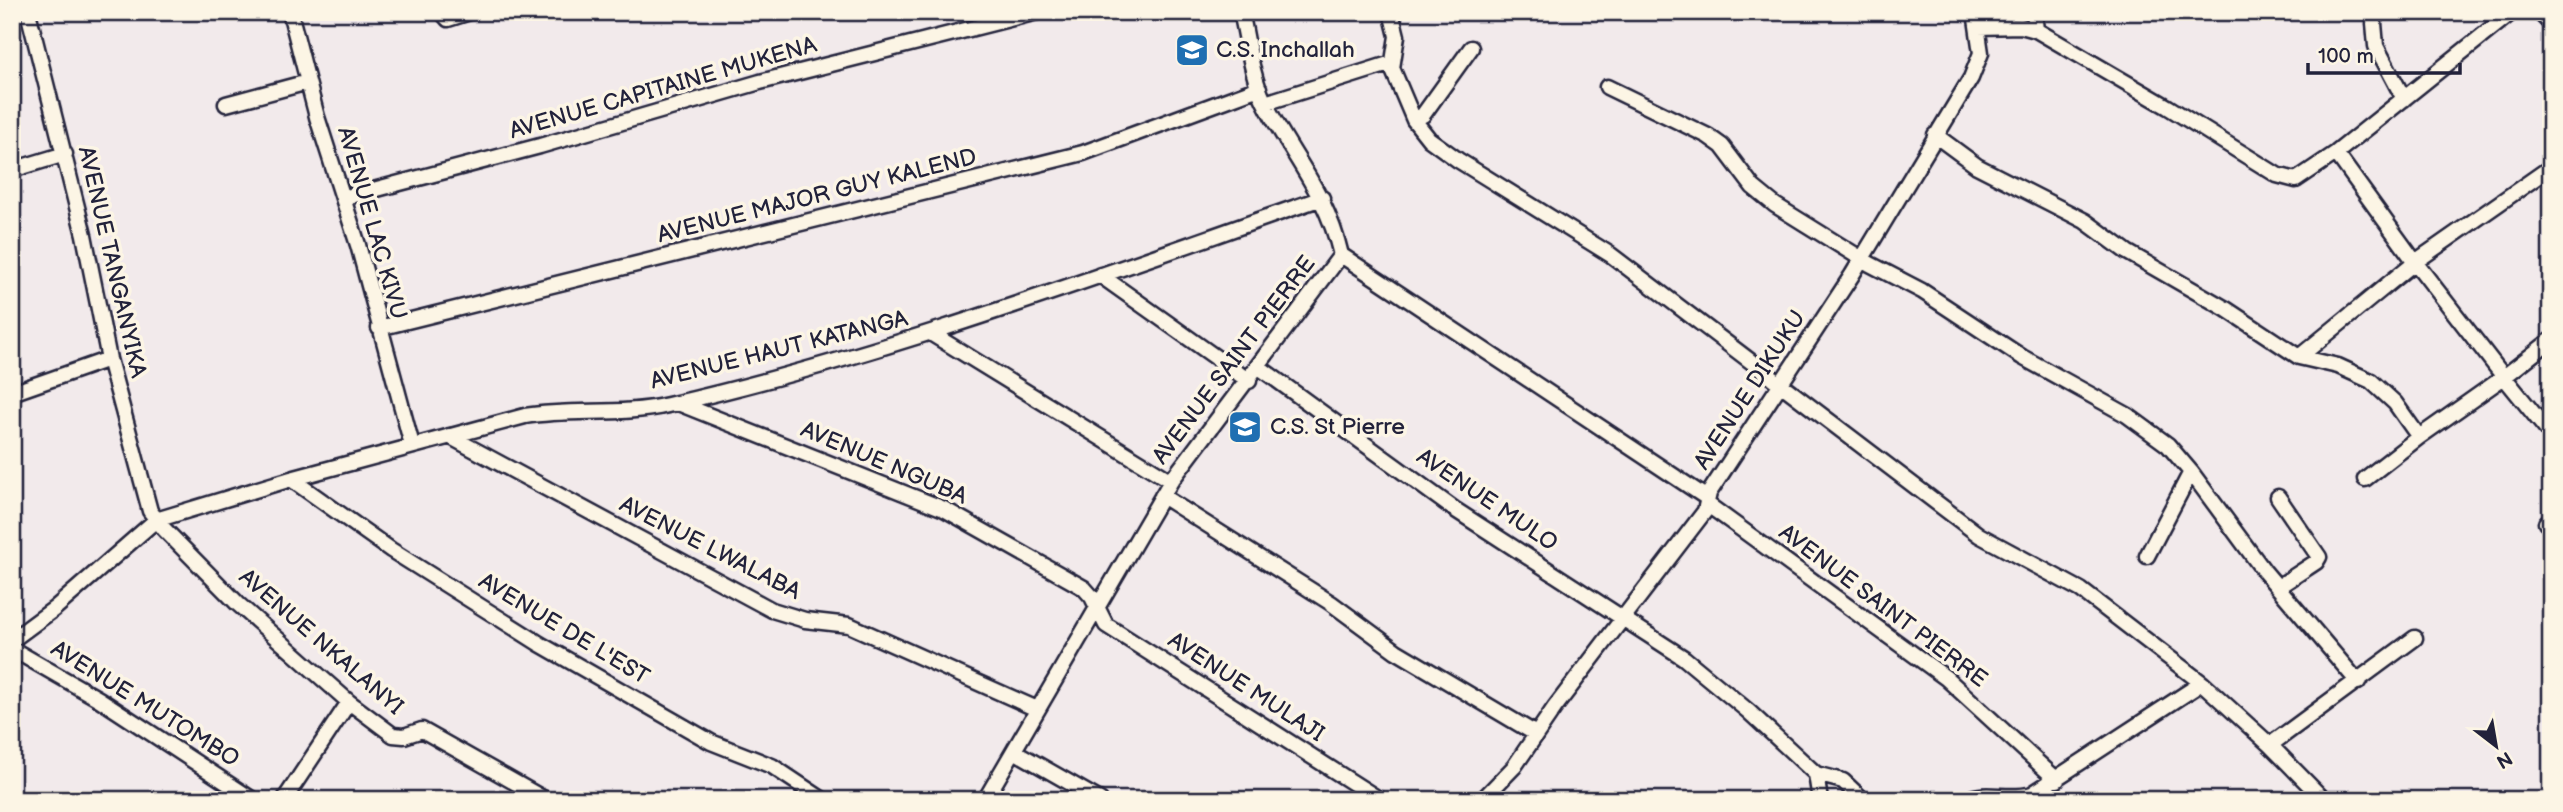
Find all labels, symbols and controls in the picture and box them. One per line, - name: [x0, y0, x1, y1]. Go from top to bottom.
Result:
- street label: AVENUE CAPITAINE MUKENA: [506, 30, 821, 145]
- school or university icon: C.S. Inchallah: [1173, 31, 1211, 69]
- scale bar: [2308, 32, 2460, 76]
- place label: C.S. Inchallah: [1216, 36, 1355, 64]
- text: 100 m: [2318, 44, 2374, 69]
- street label: AVENUE LAC KIVU: [331, 123, 413, 323]
- street label: AVENUE TANGANYIKA: [72, 143, 152, 381]
- street label: AVENUE MAJOR GUY KALEND: [654, 143, 980, 249]
- street label: AVENUE SAINT PIERRE: [1147, 250, 1321, 470]
- street label: AVENUE HAUT KATANGA: [647, 304, 912, 396]
- street label: AVENUE DIKUKU: [1688, 305, 1812, 475]
- school or university icon: C.S. St Pierre: [1226, 408, 1264, 446]
- place label: C.S. St Pierre: [1270, 413, 1405, 441]
- street label: AVENUE NGUBA: [797, 415, 972, 511]
- street label: AVENUE MULO: [1411, 443, 1563, 557]
- street label: AVENUE LWALABA: [615, 490, 806, 606]
- street label: AVENUE SAINT PIERRE: [1773, 519, 1993, 693]
- street label: AVENUE NKALANYI: [233, 563, 409, 721]
- street label: AVENUE DE L'EST: [474, 567, 655, 691]
- street label: AVENUE MULAJI: [1163, 626, 1329, 748]
- street label: AVENUE MUTOMBO: [46, 635, 244, 773]
- north arrow: [2462, 710, 2532, 780]
- text: N: [2492, 746, 2516, 773]

